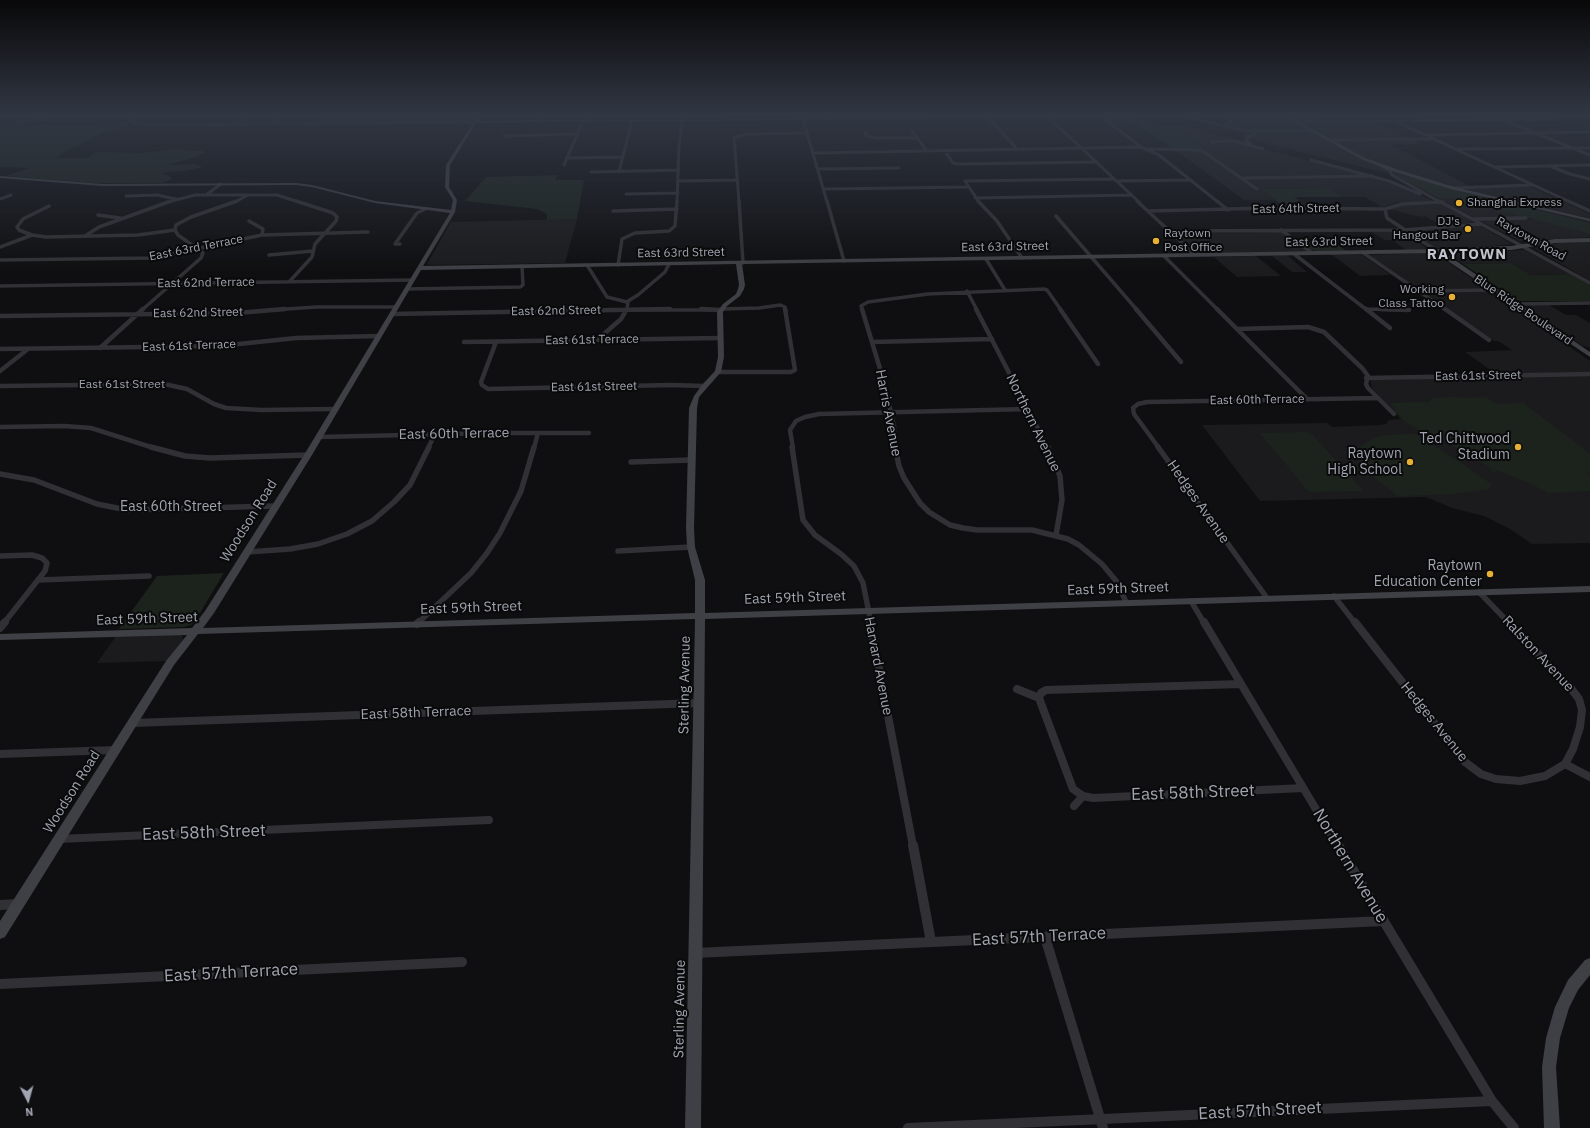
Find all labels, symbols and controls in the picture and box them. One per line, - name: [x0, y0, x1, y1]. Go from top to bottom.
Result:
- place label: Shanghai Express: [1467, 196, 1562, 210]
- marker: Shanghai Express: [1454, 198, 1464, 208]
- street label: East 64th Street: [1252, 201, 1340, 217]
- street label: Raytown Road: [1494, 214, 1568, 264]
- place label: DJ's Hangout Bar: [1393, 215, 1460, 243]
- marker: DJ's Hangout Bar: [1463, 224, 1473, 234]
- place label: Raytown Post Office: [1164, 227, 1222, 255]
- street label: East 63rd Terrace: [148, 232, 244, 264]
- street label: East 63rd Street: [1285, 234, 1373, 250]
- marker: Raytown Post Office: [1151, 236, 1161, 246]
- street label: East 63rd Street: [961, 239, 1049, 255]
- street label: East 63rd Street: [637, 245, 725, 261]
- district label: RAYTOWN: [1427, 246, 1507, 264]
- street label: Blue Ridge Boulevard: [1471, 272, 1575, 348]
- street label: East 62nd Terrace: [157, 275, 255, 291]
- place label: Working Class Tattoo: [1378, 283, 1444, 311]
- marker: Working Class Tattoo: [1447, 292, 1457, 302]
- street label: East 62nd Street: [511, 303, 601, 319]
- street label: East 62nd Street: [153, 305, 243, 321]
- street label: East 61st Terrace: [545, 332, 639, 348]
- street label: East 61st Terrace: [142, 337, 236, 355]
- street label: Harris Avenue: [871, 368, 905, 458]
- street label: East 61st Street: [1435, 368, 1521, 384]
- street label: Northern Avenue: [1002, 371, 1064, 475]
- street label: East 61st Street: [79, 378, 165, 392]
- street label: East 61st Street: [551, 379, 637, 395]
- street label: East 60th Terrace: [1209, 392, 1305, 408]
- street label: East 60th Terrace: [399, 425, 509, 443]
- place label: Ted Chittwood Stadium: [1419, 431, 1510, 464]
- marker: Ted Chittwood Stadium: [1513, 442, 1523, 452]
- place label: Raytown High School: [1327, 446, 1402, 478]
- street label: Hedges Avenue: [1163, 457, 1233, 547]
- marker: Raytown High School: [1405, 457, 1415, 467]
- street label: Woodson Road: [217, 477, 281, 565]
- street label: East 60th Street: [120, 499, 222, 515]
- place label: Raytown Education Center: [1374, 558, 1482, 590]
- marker: Raytown Education Center: [1485, 569, 1495, 579]
- street label: East 59th Street: [1067, 579, 1169, 599]
- street label: East 59th Street: [744, 588, 846, 608]
- street label: East 59th Street: [420, 598, 522, 618]
- street label: East 59th Street: [96, 609, 198, 629]
- street label: Ralston Avenue: [1499, 613, 1577, 695]
- street label: Harvard Avenue: [860, 615, 896, 717]
- street label: Sterling Avenue: [676, 636, 694, 734]
- street label: Hedges Avenue: [1397, 679, 1471, 765]
- street label: East 58th Terrace: [360, 703, 472, 723]
- street label: Woodson Road: [40, 748, 104, 836]
- street label: East 58th Street: [1131, 781, 1255, 805]
- street label: Northern Avenue: [1308, 805, 1392, 927]
- street label: East 58th Street: [142, 821, 266, 845]
- street label: East 57th Terrace: [971, 923, 1107, 951]
- street label: East 57th Terrace: [163, 959, 299, 987]
- street label: Sterling Avenue: [671, 960, 689, 1058]
- north arrow: [8, 1080, 48, 1120]
- street label: East 57th Street: [1198, 1098, 1322, 1124]
- text: N: [25, 1105, 34, 1119]

